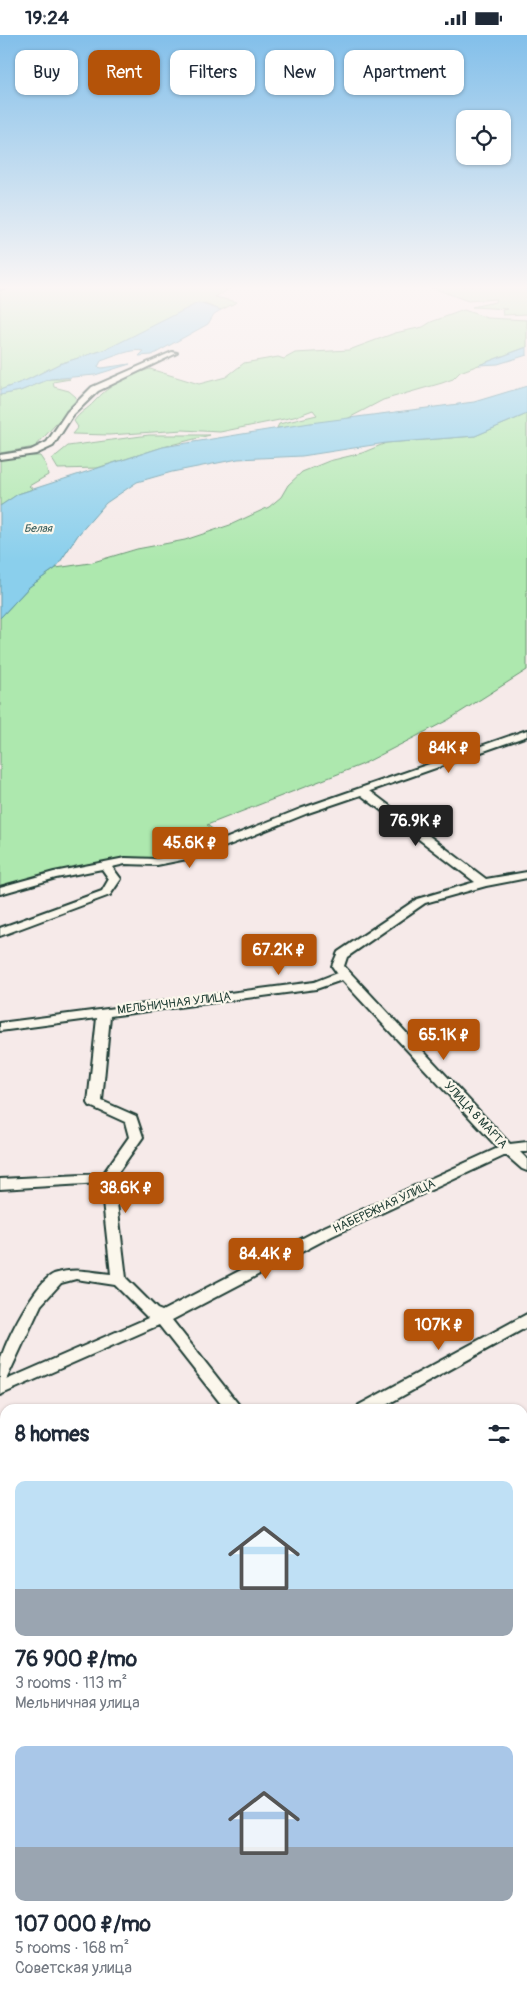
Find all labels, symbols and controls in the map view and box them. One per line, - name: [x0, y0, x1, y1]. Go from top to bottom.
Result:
- text: 19:24: [25, 6, 69, 30]
- chip: Buy: [15, 50, 78, 95]
- chip: Rent: [88, 50, 160, 95]
- chip: Filters: [170, 50, 255, 95]
- chip: New: [265, 50, 334, 95]
- chip: Apartment: [344, 50, 464, 95]
- map controls: [456, 110, 511, 165]
- button: locate: [456, 110, 511, 165]
- water label: Белая: [24, 522, 54, 535]
- pin: 84K ₽: [414, 731, 484, 774]
- text: 84K ₽: [429, 738, 469, 758]
- pin: 76.9K ₽: [370, 805, 462, 847]
- text: 76.9K ₽: [390, 811, 442, 831]
- pin: 45.6K ₽: [144, 827, 236, 869]
- text: 45.6K ₽: [163, 833, 217, 853]
- pin: 67.2K ₽: [233, 933, 325, 976]
- text: 67.2K ₽: [253, 940, 305, 960]
- street label: МЕЛЬНИЧНАЯ УЛИЦА: [117, 989, 232, 1018]
- pin: 65.1K ₽: [398, 1019, 490, 1061]
- text: 65.1K ₽: [419, 1025, 469, 1045]
- street label: УЛИЦА 8 МАРТА: [441, 1079, 511, 1152]
- pin: 38.6K ₽: [80, 1171, 172, 1214]
- street label: НАБЕРЕЖНАЯ УЛИЦА: [331, 1176, 438, 1237]
- text: 38.6K ₽: [100, 1178, 152, 1198]
- pin: 84.4K ₽: [220, 1237, 312, 1280]
- text: 84.4K ₽: [240, 1244, 292, 1264]
- pin: 107K ₽: [398, 1309, 480, 1351]
- text: 107K ₽: [415, 1315, 463, 1335]
- icon: filters: [485, 1420, 513, 1448]
- text: 8 homes: [15, 1421, 89, 1448]
- icon: home: [219, 1513, 309, 1603]
- text: 76 900 ₽/mo: [15, 1646, 137, 1673]
- text: 3 rooms · 113 m²: [15, 1673, 127, 1693]
- text: Мельничная улица: [15, 1693, 140, 1713]
- icon: home: [219, 1778, 309, 1868]
- text: 107 000 ₽/mo: [15, 1911, 151, 1938]
- text: 5 rooms · 168 m²: [15, 1938, 129, 1958]
- text: Советская улица: [15, 1958, 132, 1978]

